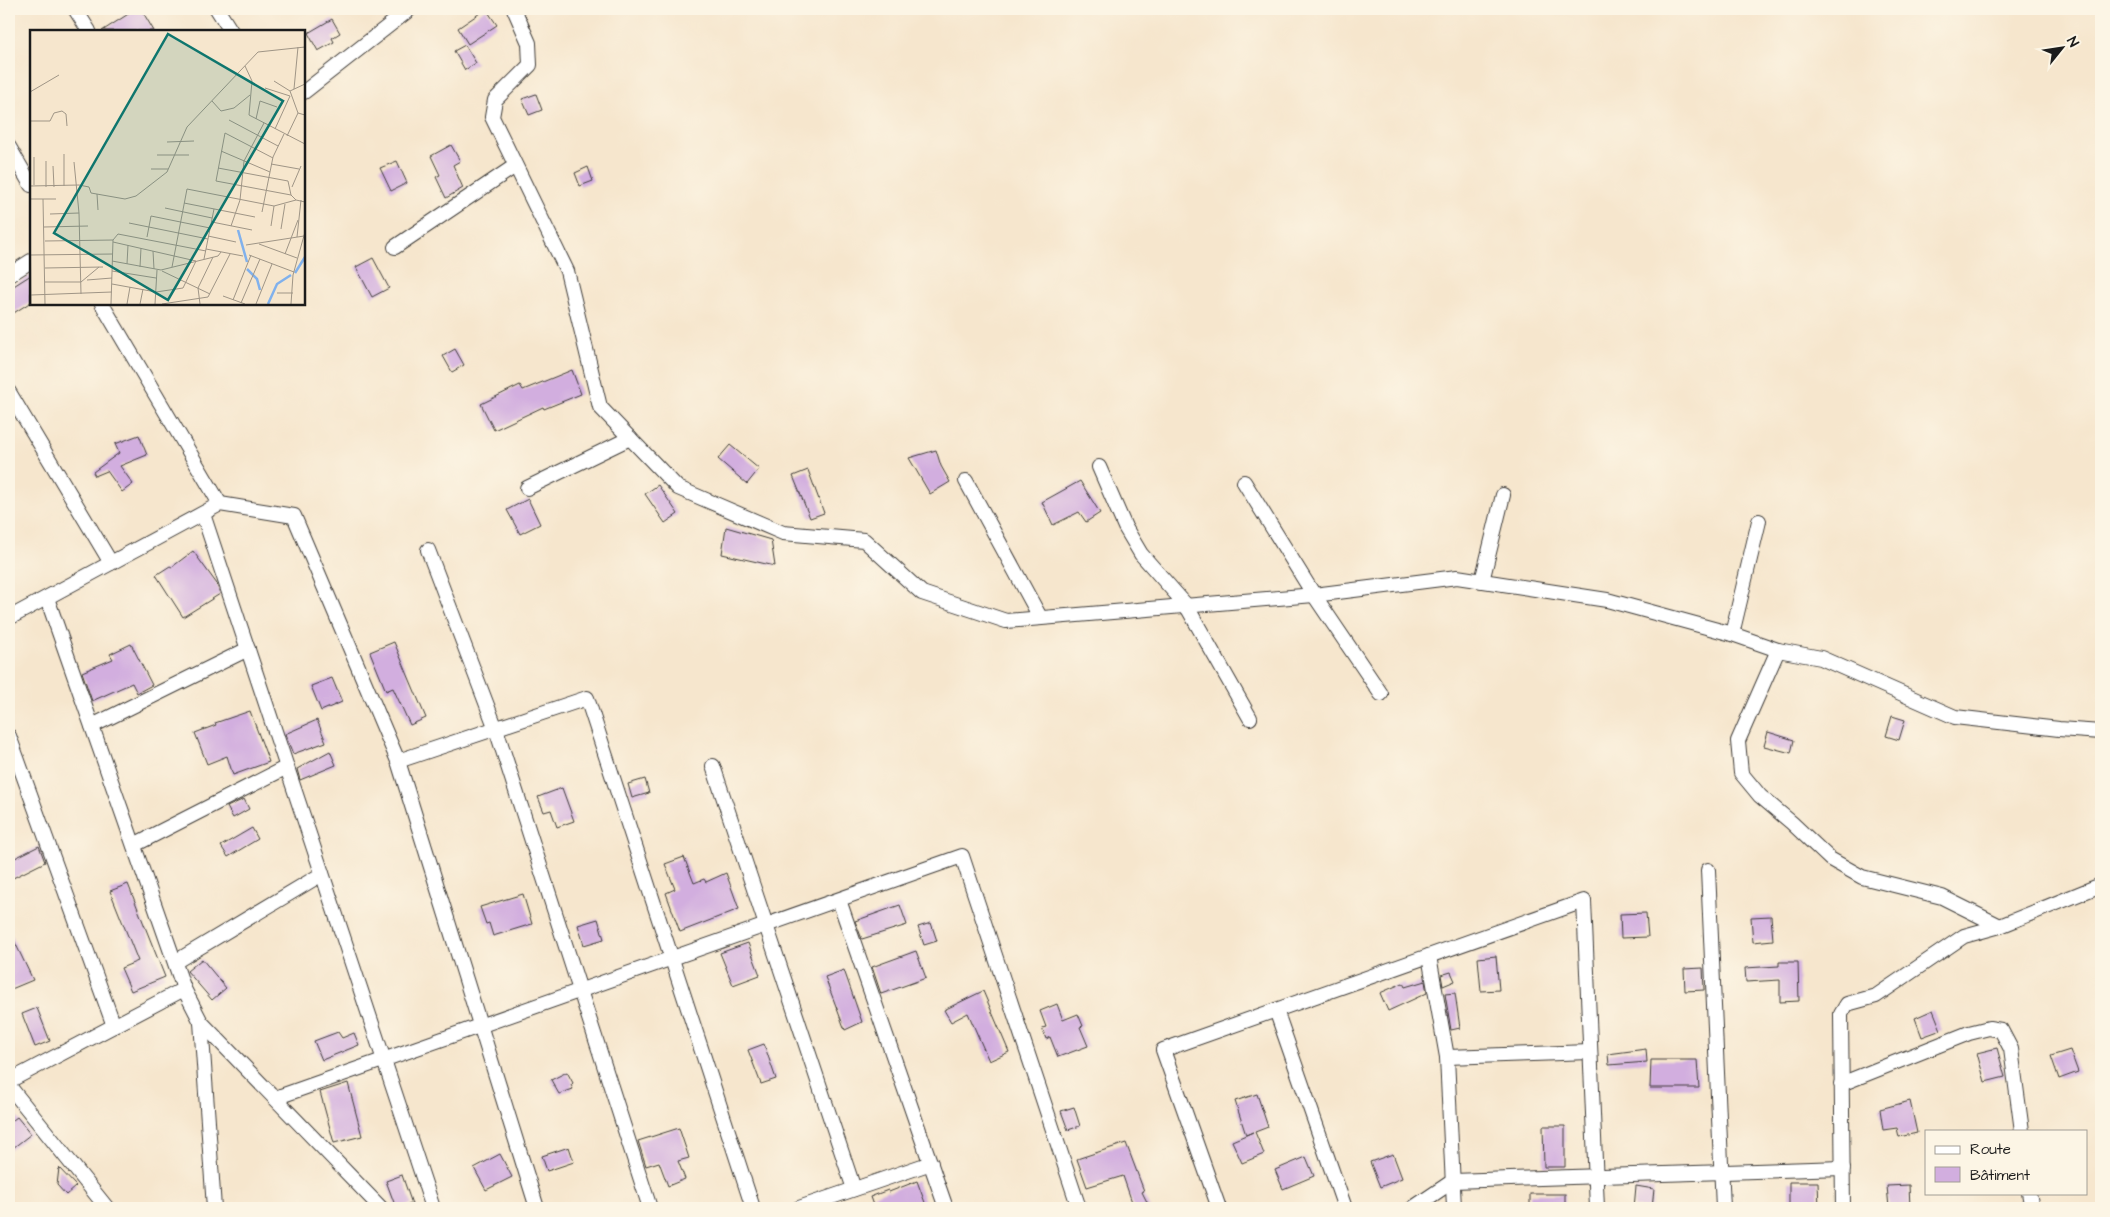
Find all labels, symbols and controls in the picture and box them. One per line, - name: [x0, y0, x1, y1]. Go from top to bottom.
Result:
- north arrow: [2038, 22, 2088, 72]
- inset map: [30, 30, 305, 305]
- text: N: [2062, 33, 2083, 51]
- legend: [1925, 1130, 2088, 1194]
- text: Route: [1970, 1139, 2011, 1160]
- text: Bâtiment: [1970, 1165, 2030, 1186]

